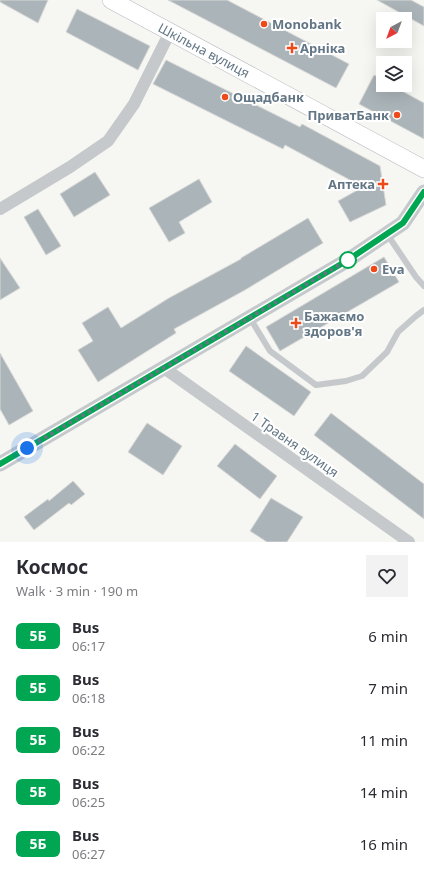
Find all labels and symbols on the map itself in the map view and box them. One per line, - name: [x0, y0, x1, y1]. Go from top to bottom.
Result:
- north arrow: [376, 12, 412, 48]
- place label: Monobank: [272, 15, 342, 33]
- street label: Шкільна вулиця: [155, 18, 253, 82]
- marker: Monobank: [259, 19, 269, 29]
- place label: Арніка: [300, 39, 345, 57]
- marker: Арніка: [287, 43, 297, 53]
- place label: Ощадбанк: [233, 88, 304, 106]
- marker: Ощадбанк: [220, 92, 230, 102]
- place label: ПриватБанк: [307, 106, 389, 124]
- marker: ПриватБанк: [392, 110, 402, 120]
- place label: Аптека: [328, 175, 375, 193]
- marker: Аптека: [378, 179, 388, 189]
- unlabelled marker: [339, 251, 357, 269]
- place label: Eva: [382, 260, 405, 278]
- marker: Eva: [369, 264, 379, 274]
- place label: Бажаємо здоров'я: [304, 307, 364, 340]
- marker: Бажаємо здоров'я: [291, 318, 301, 328]
- street label: 1 Травня вулиця: [248, 407, 342, 481]
- your location: [17, 438, 37, 458]

